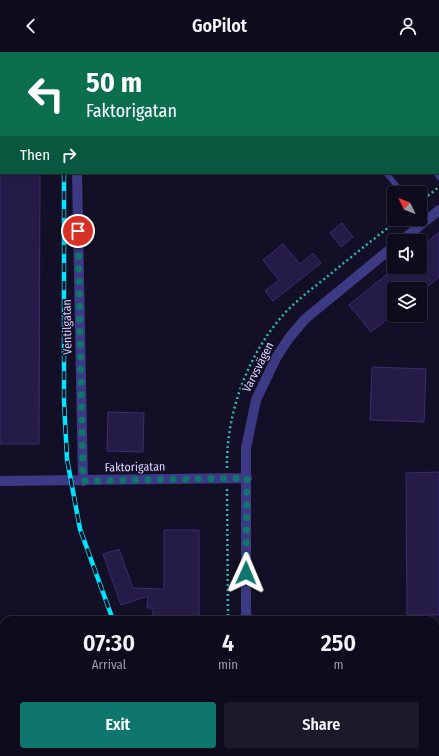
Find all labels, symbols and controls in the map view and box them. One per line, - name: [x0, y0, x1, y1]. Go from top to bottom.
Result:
- icon: back: [20, 15, 42, 37]
- text: GoPilot: [192, 15, 247, 37]
- icon: person: [397, 15, 419, 37]
- text: 50 m: [86, 66, 142, 99]
- icon: left: [20, 68, 72, 120]
- text: Faktorigatan: [86, 100, 177, 122]
- icon: right: [58, 144, 80, 166]
- text: Then: [20, 146, 50, 164]
- north arrow: [387, 186, 427, 226]
- map controls: [387, 186, 427, 322]
- pin: [61, 214, 95, 248]
- icon: arrive: [67, 220, 89, 242]
- button: sound: [387, 234, 427, 274]
- button: layers: [387, 282, 427, 322]
- street label: Ventilgatan: [60, 299, 74, 355]
- street label: Varvsvägen: [239, 340, 277, 394]
- street label: Faktorigatan: [105, 459, 165, 475]
- position arrow: [225, 552, 267, 594]
- text: 07:30: [83, 629, 135, 657]
- text: 4: [222, 629, 234, 657]
- text: 250: [321, 629, 356, 657]
- text: Arrival: [92, 657, 126, 672]
- text: min: [218, 657, 238, 672]
- text: m: [334, 657, 344, 672]
- button: Exit: [20, 702, 216, 748]
- button: Share: [224, 702, 419, 748]

